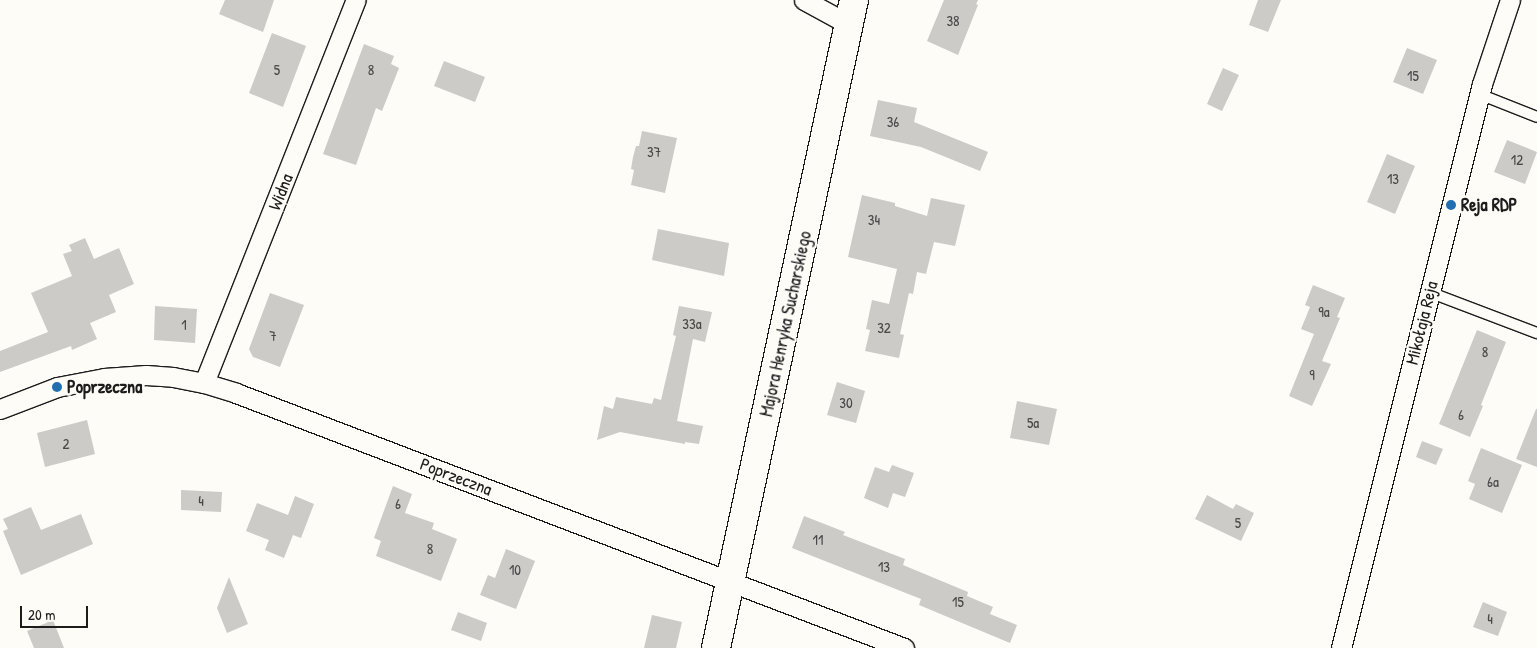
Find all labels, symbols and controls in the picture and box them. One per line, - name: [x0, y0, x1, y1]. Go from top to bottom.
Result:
- house number: 38: [946, 12, 960, 30]
- house number: 5: [274, 61, 280, 79]
- house number: 8: [368, 61, 374, 79]
- house number: 15: [1407, 67, 1419, 85]
- house number: 36: [887, 113, 899, 131]
- house number: 37: [647, 143, 661, 161]
- house number: 12: [1511, 151, 1523, 169]
- house number: 13: [1387, 170, 1399, 188]
- street label: Widna: [264, 171, 298, 213]
- place label: Reja RDP: [1461, 194, 1517, 216]
- marker: Reja RDP: [1445, 199, 1457, 211]
- house number: 34: [868, 211, 880, 229]
- street label: Majora Henryka Sucharskiego: [756, 229, 816, 419]
- street label: Mikołaja Reja: [1401, 279, 1443, 367]
- house number: 9a: [1318, 303, 1330, 321]
- house number: 33a: [682, 315, 702, 333]
- house number: 1: [181, 316, 187, 334]
- house number: 32: [877, 319, 891, 337]
- house number: 7: [269, 327, 277, 345]
- house number: 8: [1482, 343, 1488, 361]
- house number: 9: [1309, 366, 1315, 384]
- place label: Poprzeczna: [67, 376, 142, 398]
- marker: Poprzeczna: [51, 381, 63, 393]
- house number: 30: [839, 394, 853, 412]
- house number: 6: [1458, 406, 1464, 424]
- house number: 5a: [1027, 414, 1039, 432]
- house number: 2: [62, 435, 70, 453]
- street label: Poprzeczna: [417, 453, 495, 501]
- house number: 6a: [1487, 473, 1499, 491]
- house number: 4: [198, 492, 204, 510]
- house number: 6: [395, 495, 401, 513]
- house number: 5: [1235, 514, 1241, 532]
- house number: 11: [813, 531, 823, 549]
- house number: 8: [427, 540, 433, 558]
- house number: 13: [878, 558, 890, 576]
- house number: 10: [509, 561, 521, 579]
- house number: 15: [952, 593, 964, 611]
- scale bar: [22, 596, 90, 628]
- text: 20 m: [28, 604, 55, 625]
- house number: 4: [1487, 610, 1493, 628]

